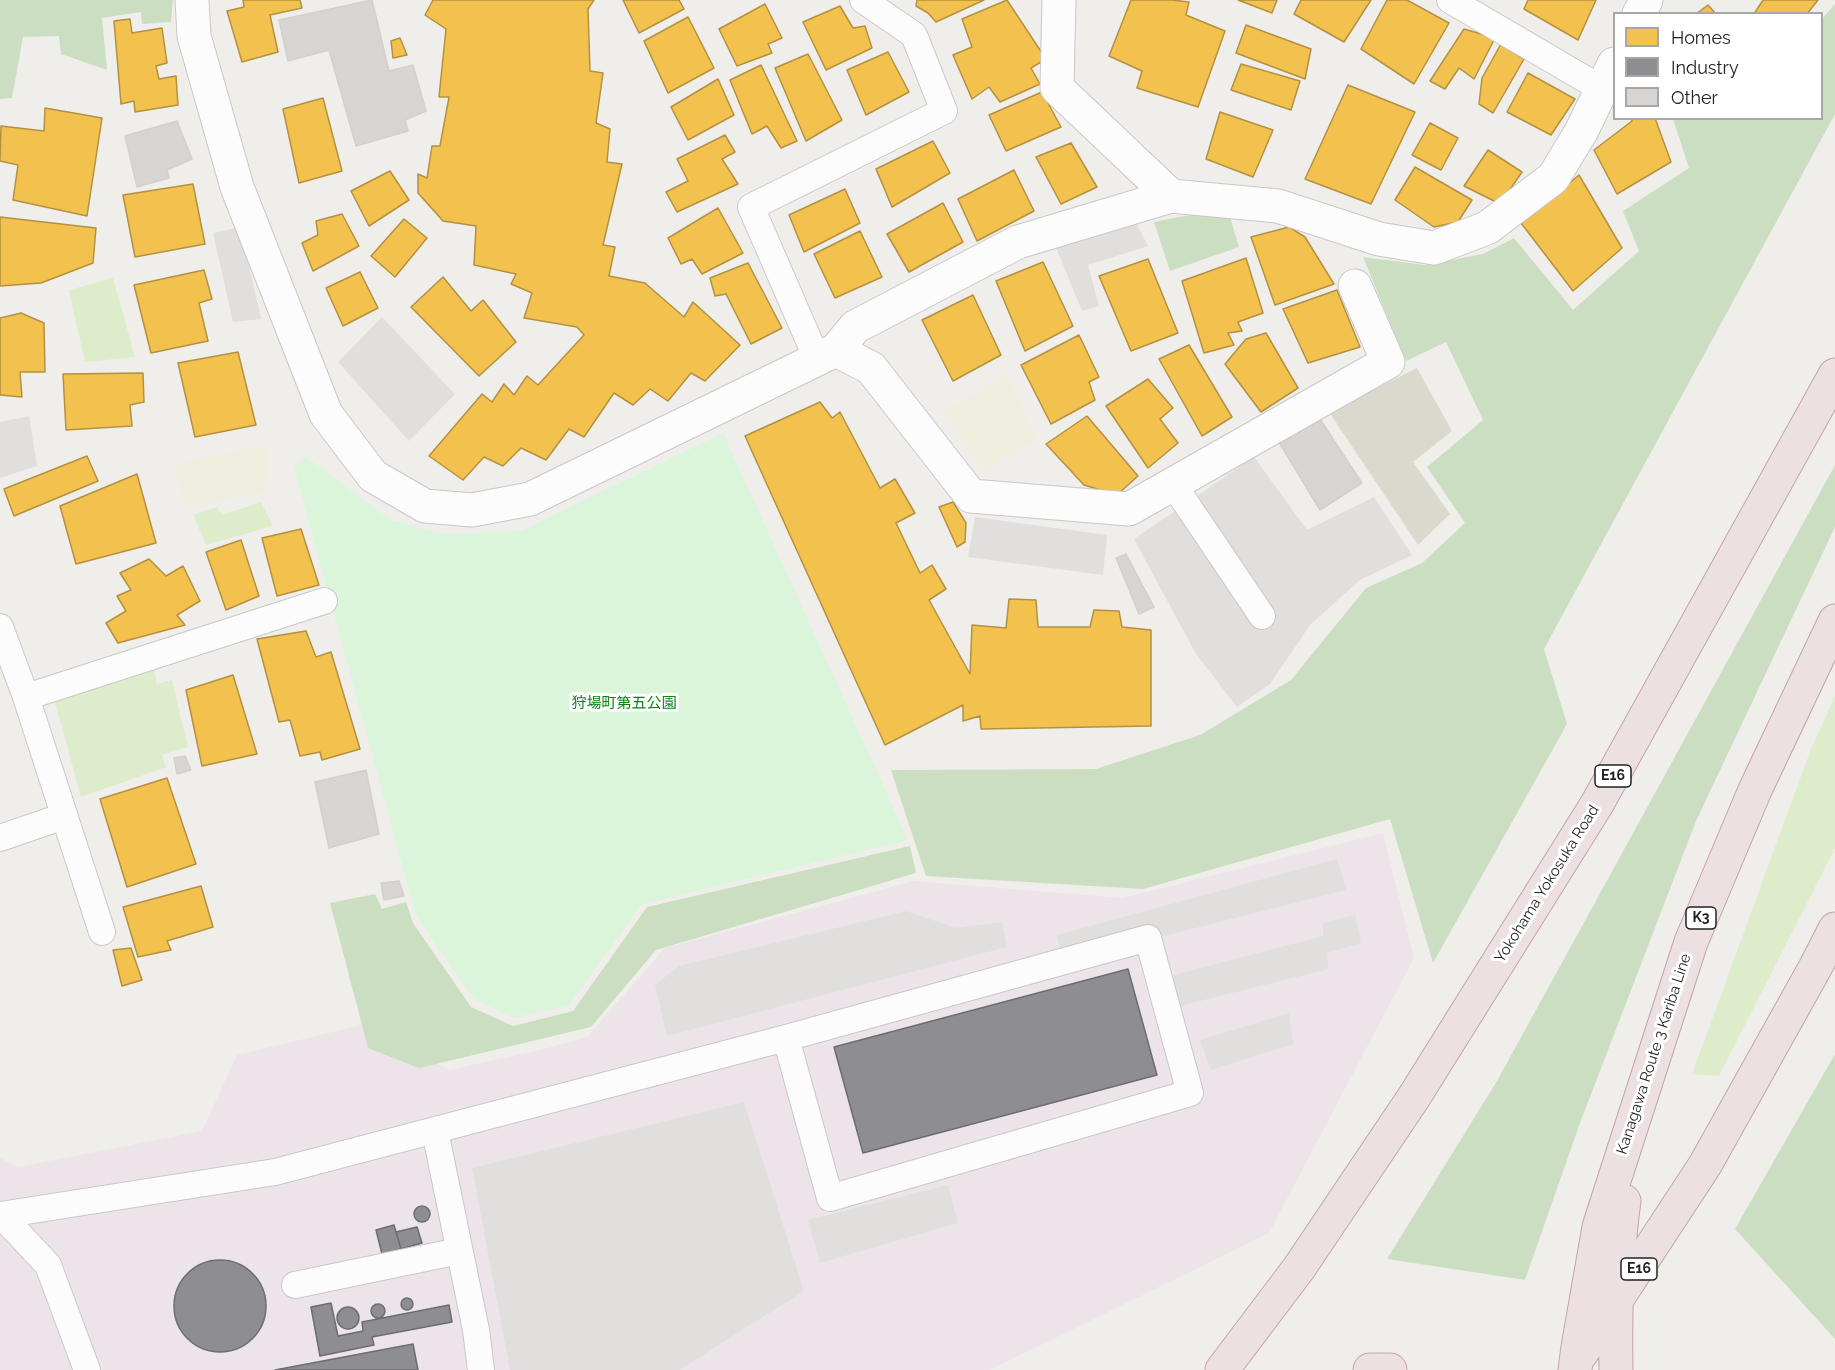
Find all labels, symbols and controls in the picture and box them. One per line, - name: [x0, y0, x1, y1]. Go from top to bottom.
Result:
- legend: [1613, 12, 1823, 120]
- text: Homes: [1671, 27, 1731, 48]
- text: Industry: [1671, 57, 1739, 78]
- text: Other: [1671, 87, 1718, 108]
- park label: 狩場町第五公園: [572, 694, 676, 712]
- road number: E16: [1595, 765, 1631, 787]
- street label: Yokohama Yokosuka Road: [1491, 802, 1603, 966]
- road number: K3: [1686, 907, 1716, 929]
- street label: Kanagawa Route 3 Kariba Line: [1613, 951, 1695, 1157]
- road number: E16: [1621, 1258, 1657, 1280]

